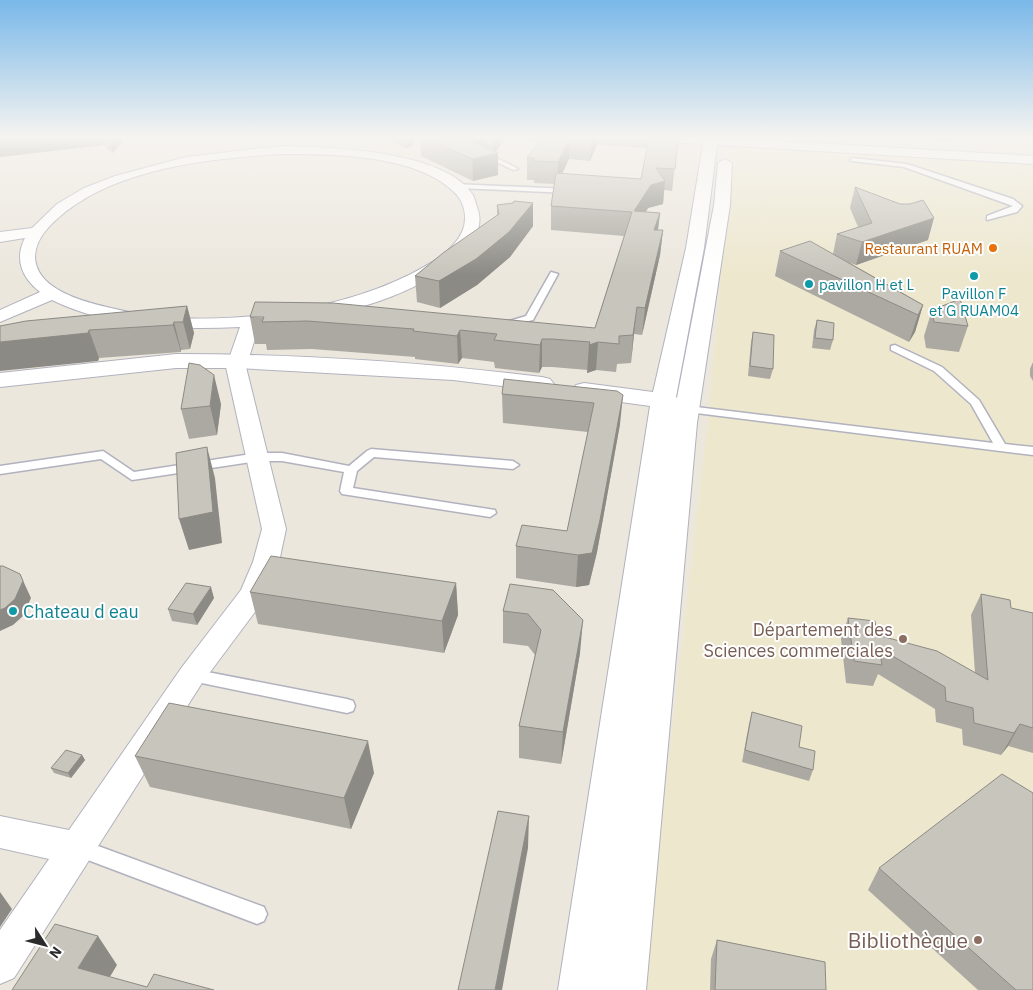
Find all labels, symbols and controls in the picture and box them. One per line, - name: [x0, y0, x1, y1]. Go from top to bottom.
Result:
- place label: Restaurant RUAM: [864, 239, 983, 258]
- marker: Restaurant RUAM: [987, 242, 999, 254]
- marker: Pavillon F et G RUAM04: [968, 270, 980, 282]
- place label: pavillon H et L: [819, 275, 914, 294]
- marker: pavillon H et L: [803, 278, 815, 290]
- place label: Pavillon F et G RUAM04: [929, 284, 1019, 320]
- place label: Chateau d eau: [23, 600, 139, 623]
- marker: Chateau d eau: [7, 605, 19, 617]
- place label: Département des Sciences commerciales: [703, 618, 893, 662]
- marker: Département des Sciences commerciales: [897, 633, 909, 645]
- north arrow: [20, 920, 70, 970]
- place label: Bibliothèque: [848, 926, 968, 954]
- marker: Bibliothèque: [972, 934, 984, 946]
- text: N: [45, 943, 66, 962]

